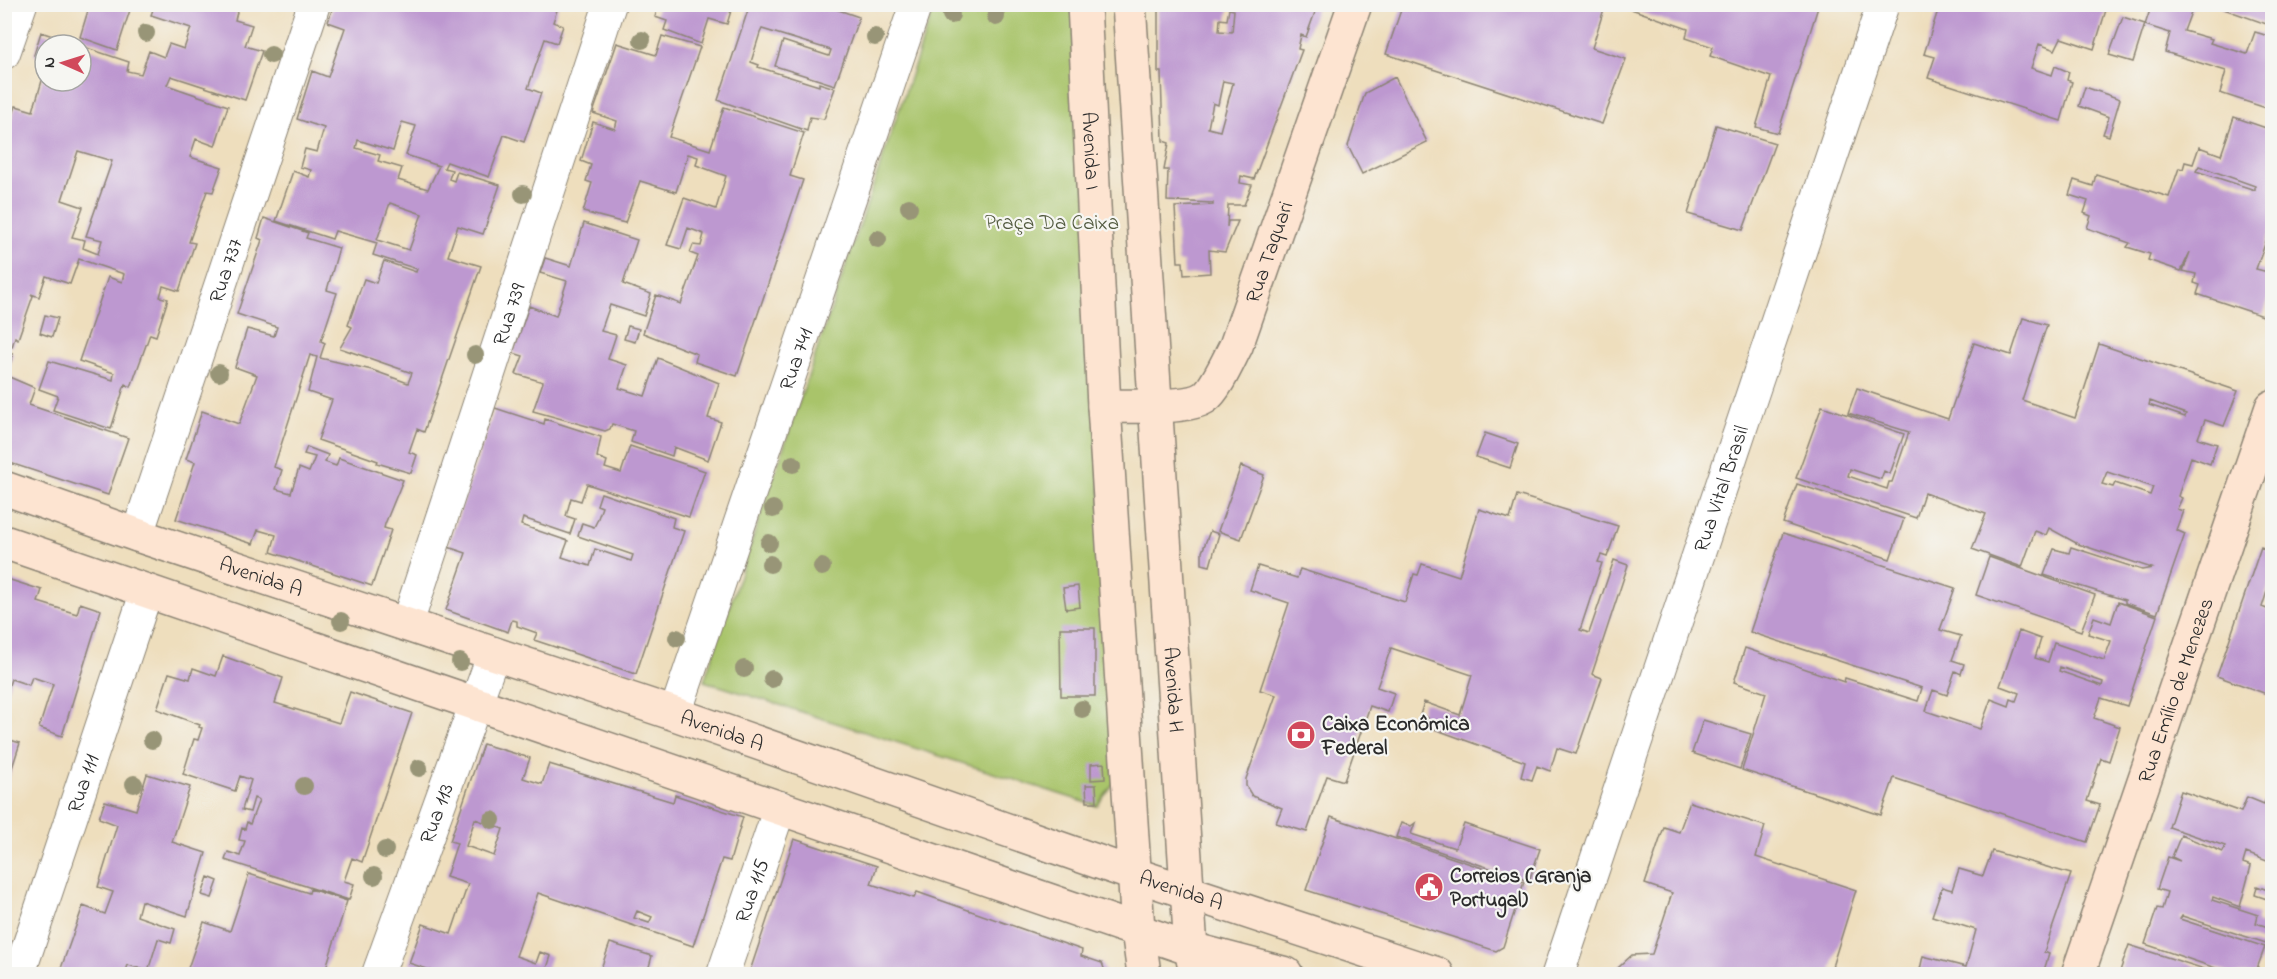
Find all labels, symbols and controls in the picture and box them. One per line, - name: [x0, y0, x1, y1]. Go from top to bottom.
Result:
- north arrow: [33, 33, 93, 93]
- text: N: [38, 56, 62, 68]
- street label: Avenida I: [1072, 111, 1106, 191]
- street label: Rua Taquari: [1239, 198, 1302, 308]
- park label: Praça Da Caixa: [985, 209, 1119, 239]
- street label: Rua 737: [202, 234, 252, 307]
- street label: Rua 739: [486, 279, 535, 350]
- street label: Rua 741: [773, 324, 822, 395]
- street label: Rua Vital Brasil: [1687, 422, 1758, 557]
- street label: Avenida A: [215, 550, 306, 606]
- street label: Rua Emílio de Menezes: [2131, 594, 2223, 787]
- street label: Avenida H: [1154, 646, 1190, 733]
- street label: Avenida A: [676, 704, 767, 761]
- place label: Caixa Econômica Federal: [1321, 710, 1470, 764]
- bank icon: Caixa Econômica Federal: [1285, 719, 1317, 751]
- street label: Rua 111: [61, 750, 108, 817]
- street label: Rua 113: [413, 779, 463, 848]
- street label: Rua 115: [729, 855, 778, 927]
- place label: Correios (Granja Portugal): [1450, 862, 1591, 918]
- street label: Avenida A: [1135, 864, 1226, 920]
- public building icon: Correios (Granja Portugal): [1413, 871, 1445, 903]

